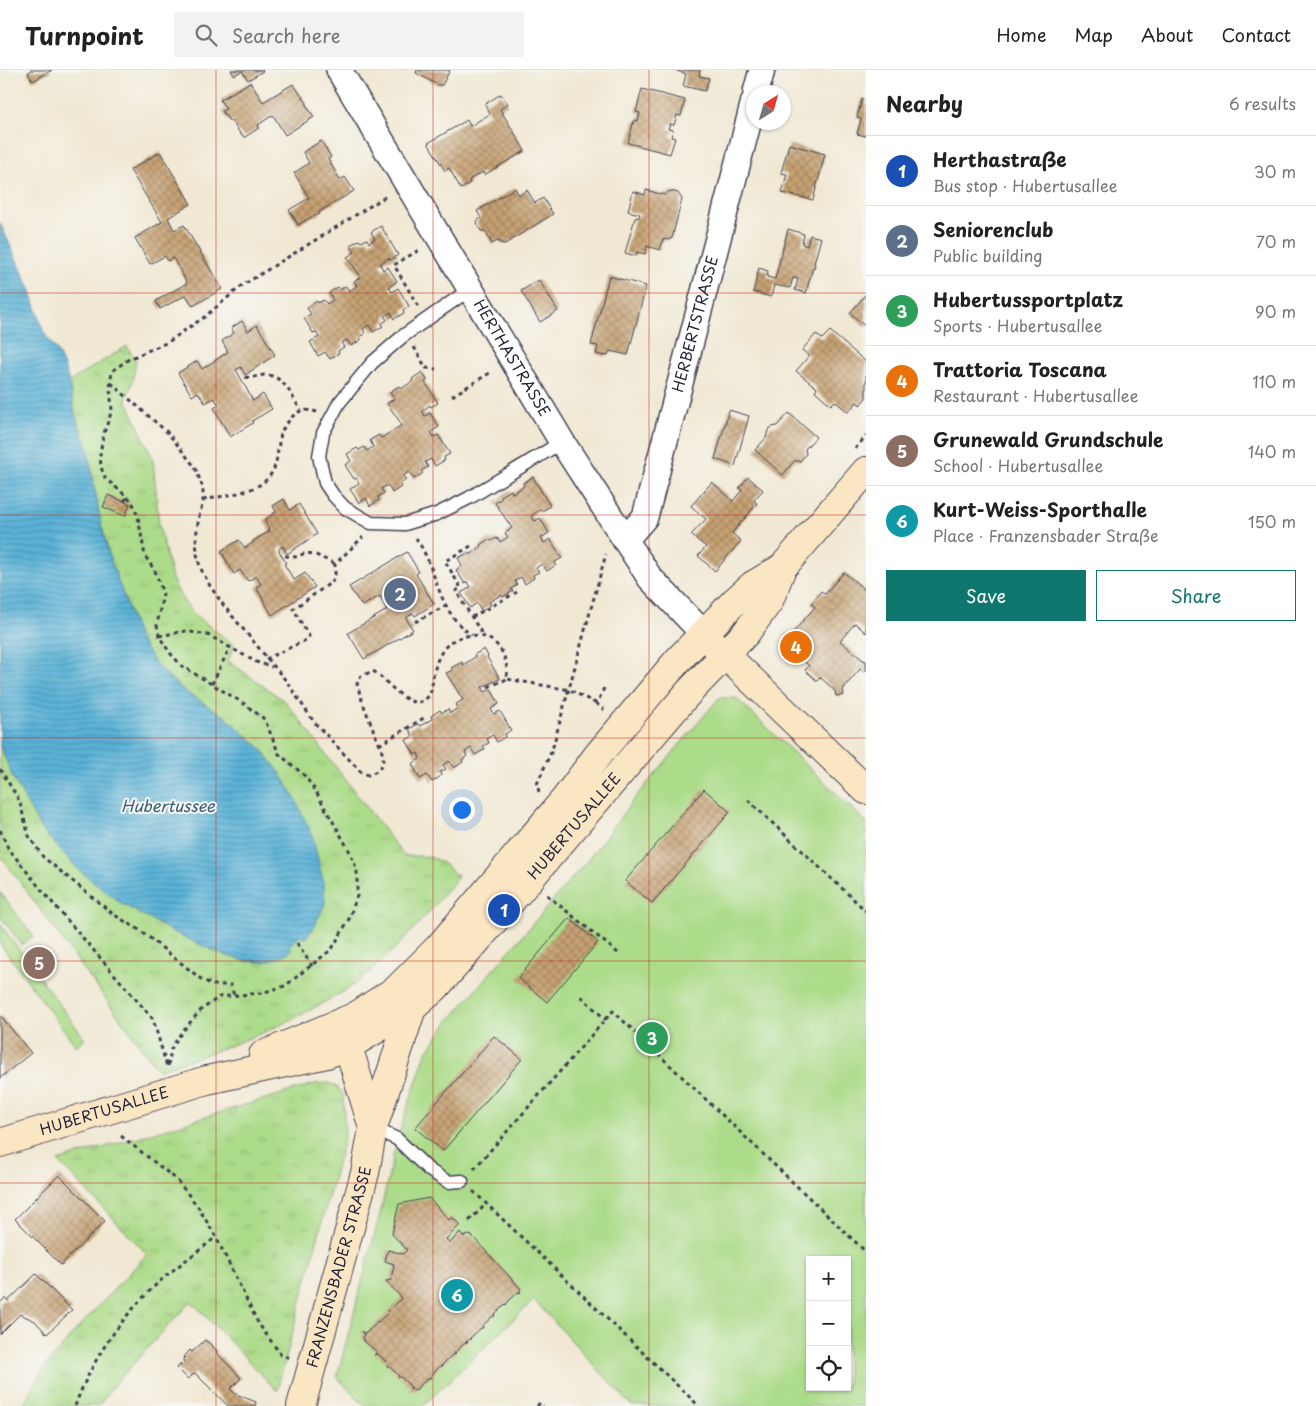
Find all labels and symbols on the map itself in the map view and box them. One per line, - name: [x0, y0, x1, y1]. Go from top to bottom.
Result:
- north arrow: [746, 85, 791, 130]
- street label: HERBERTSTRASSE: [665, 253, 723, 394]
- street label: HERTHASTRASSE: [469, 294, 557, 420]
- pin: 2: [384, 575, 416, 613]
- pin: 4: [780, 628, 812, 666]
- street label: HUBERTUSALLEE: [521, 767, 625, 884]
- water label: Hubertussee: [121, 793, 216, 817]
- your location: [449, 797, 475, 823]
- pin: 1: [488, 891, 520, 929]
- pin: 5: [23, 944, 55, 982]
- pin: 3: [636, 1019, 668, 1057]
- street label: HUBERTUSALLEE: [37, 1079, 171, 1140]
- street label: FRANZENSBADER STRASSE: [299, 1164, 376, 1370]
- pin: 6: [441, 1276, 473, 1314]

